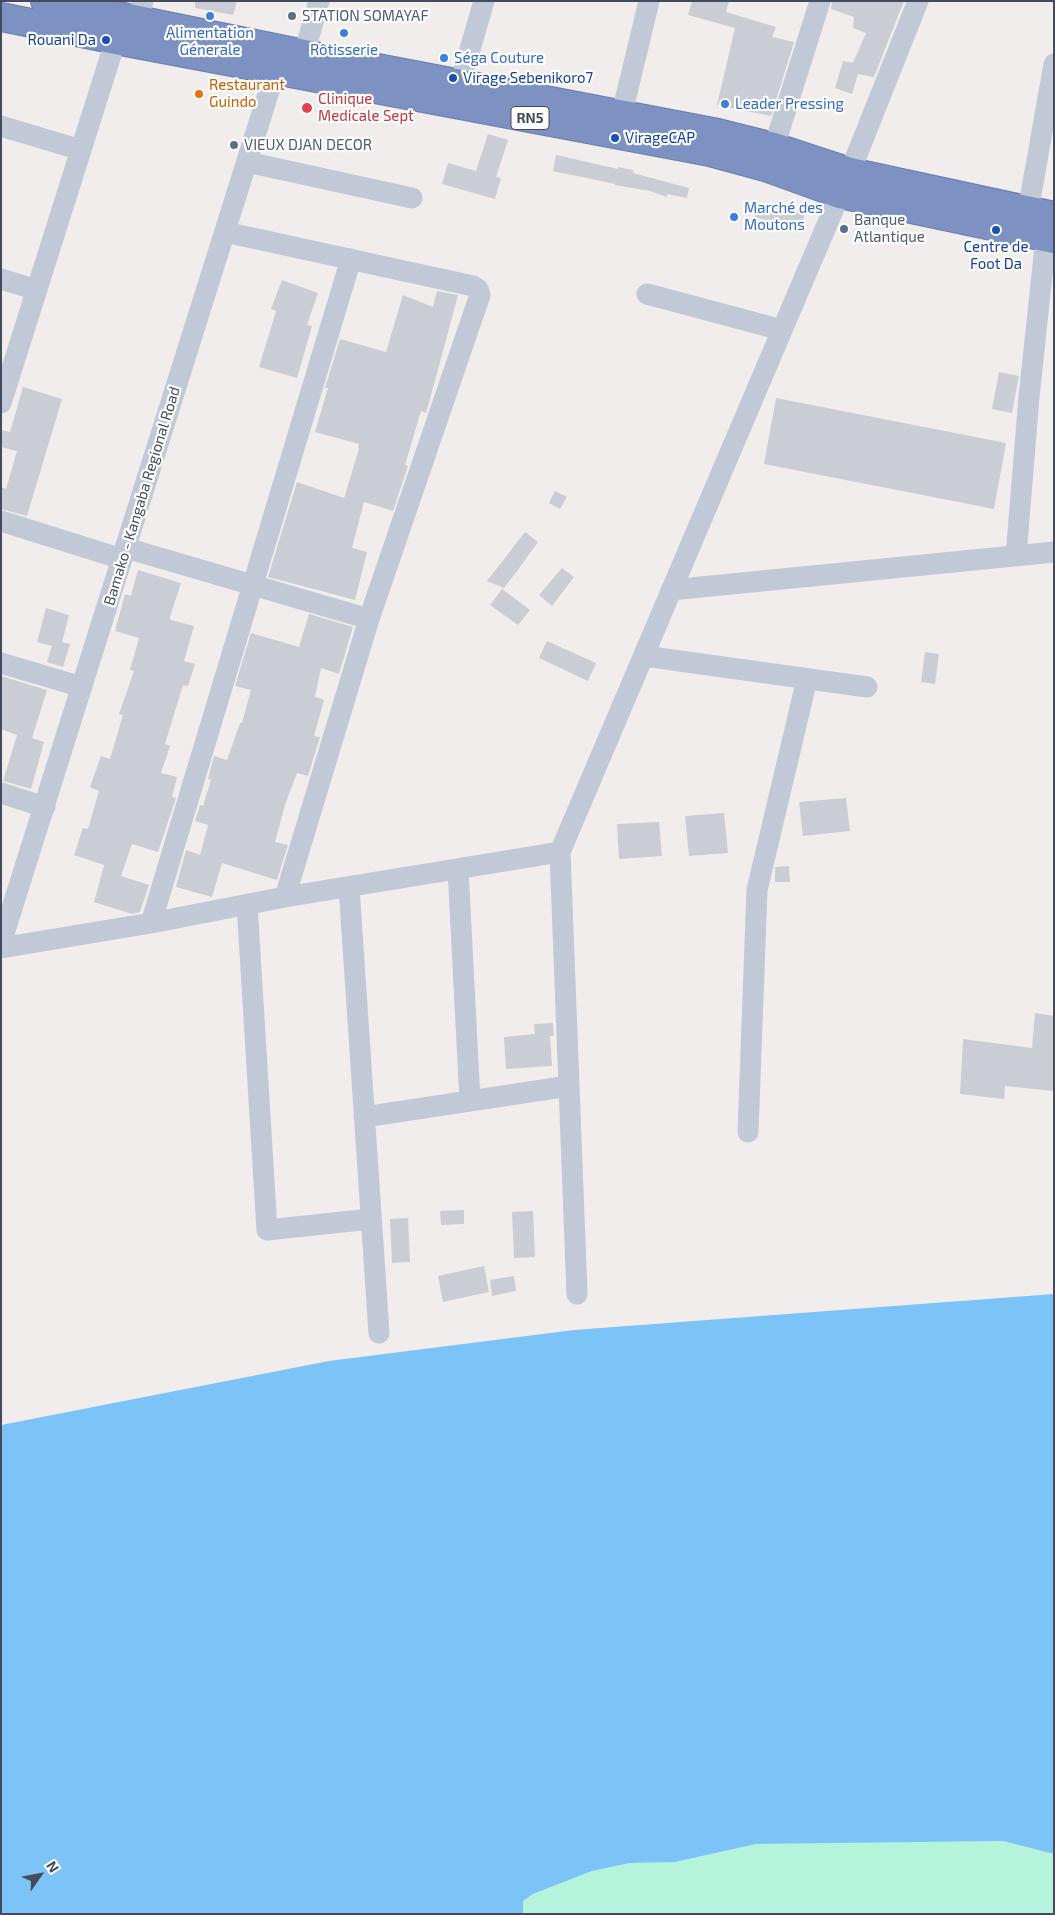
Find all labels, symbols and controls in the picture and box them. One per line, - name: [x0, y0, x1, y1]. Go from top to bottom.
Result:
- place label: STATION SOMAYAF: [302, 7, 429, 25]
- marker: Alimentation Génerale: [204, 10, 216, 22]
- marker: STATION SOMAYAF: [286, 10, 298, 22]
- place label: Alimentation Génerale: [166, 24, 254, 59]
- marker: Rôtisserie: [338, 27, 350, 39]
- place label: Rouani Da: [28, 31, 96, 49]
- marker: Rouani Da: [100, 34, 112, 46]
- place label: Rôtisserie: [310, 41, 378, 59]
- place label: Séga Couture: [454, 49, 544, 67]
- marker: Séga Couture: [438, 52, 450, 64]
- place label: Virage Sebenikoro7: [463, 69, 593, 87]
- marker: Virage Sebenikoro7: [447, 72, 459, 84]
- place label: Restaurant Guindo: [209, 76, 285, 111]
- marker: Restaurant Guindo: [193, 88, 205, 100]
- place label: Clinique Medicale Sept: [318, 90, 414, 125]
- place label: Leader Pressing: [735, 95, 844, 113]
- marker: Leader Pressing: [719, 98, 731, 110]
- marker: Clinique Medicale Sept: [300, 101, 314, 115]
- road number: RN5: [511, 106, 549, 130]
- place label: VirageCAP: [625, 129, 695, 147]
- marker: VirageCAP: [609, 132, 621, 144]
- place label: VIEUX DJAN DECOR: [244, 136, 372, 154]
- marker: VIEUX DJAN DECOR: [228, 139, 240, 151]
- place label: Marché des Moutons: [744, 199, 823, 234]
- marker: Marché des Moutons: [728, 211, 740, 223]
- place label: Banque Atlantique: [854, 211, 925, 246]
- marker: Banque Atlantique: [838, 223, 850, 235]
- marker: Centre de Foot Da: [990, 224, 1002, 236]
- place label: Centre de Foot Da: [964, 238, 1028, 273]
- street label: Bamako - Kangaba Regional Road: [100, 384, 184, 608]
- north arrow: [15, 1850, 65, 1900]
- text: N: [43, 1858, 63, 1875]

